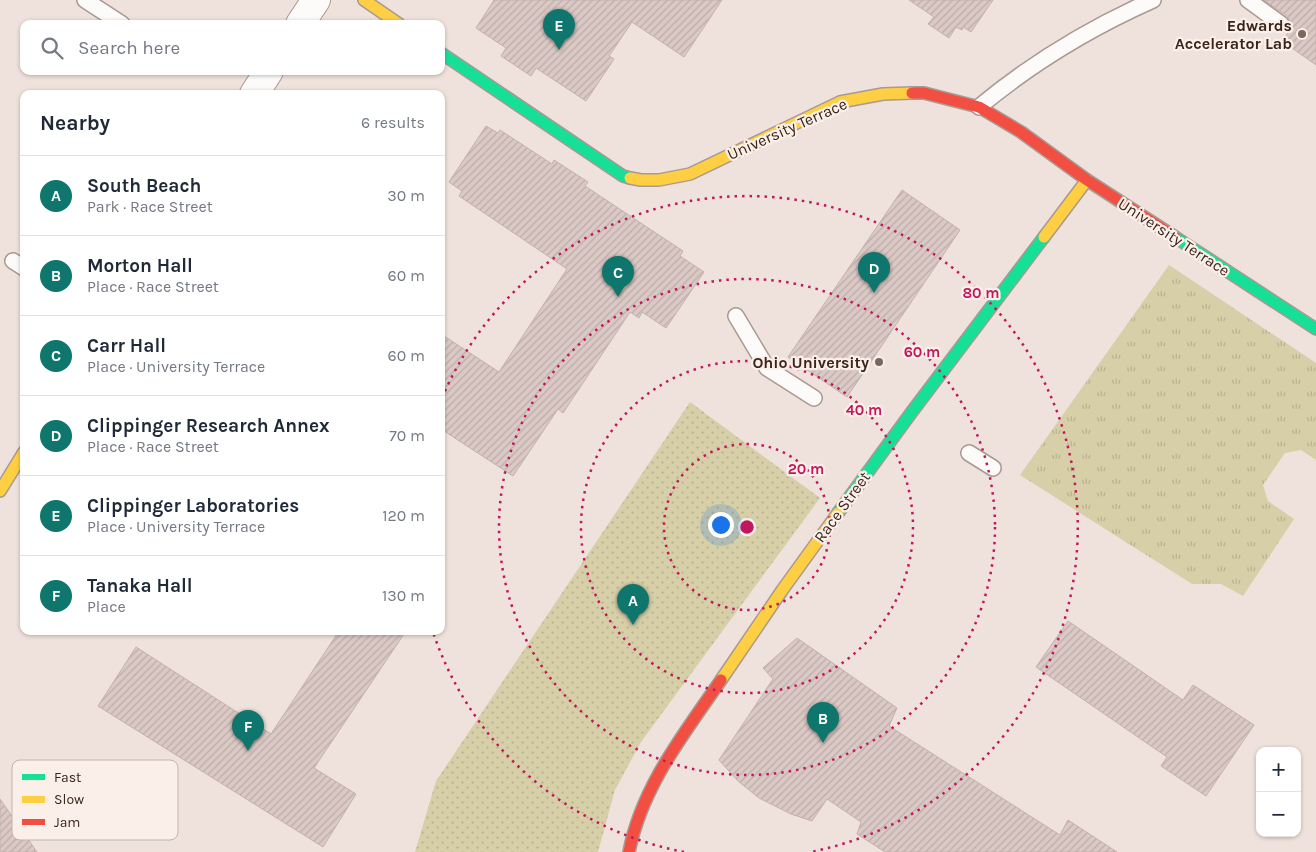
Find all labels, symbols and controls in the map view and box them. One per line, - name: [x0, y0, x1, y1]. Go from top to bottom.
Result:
- pin: E: [543, 9, 575, 50]
- place label: Edwards Accelerator Lab: [1175, 16, 1292, 53]
- search box: [20, 20, 445, 75]
- marker: Edwards Accelerator Lab: [1296, 28, 1308, 40]
- icon: search: [38, 34, 66, 62]
- text: Search here: [78, 37, 180, 59]
- street label: University Terrace: [724, 94, 850, 164]
- text: Nearby: [40, 111, 110, 135]
- text: 6 results: [361, 113, 425, 132]
- text: South Beach: [87, 175, 201, 197]
- text: A: [51, 186, 61, 205]
- text: 30 m: [387, 186, 425, 205]
- street label: University Terrace: [1115, 194, 1233, 280]
- text: Park · Race Street: [87, 197, 213, 216]
- pin: D: [858, 252, 890, 293]
- text: Morton Hall: [87, 255, 193, 277]
- pin: C: [602, 256, 634, 297]
- text: B: [51, 266, 61, 285]
- text: 60 m: [388, 266, 425, 285]
- text: Place · Race Street: [87, 277, 219, 296]
- text: 80 m: [962, 284, 1000, 302]
- text: Carr Hall: [87, 335, 166, 357]
- text: 60 m: [904, 343, 940, 361]
- text: C: [51, 346, 61, 365]
- text: 60 m: [388, 346, 425, 365]
- place label: Ohio University: [752, 353, 869, 372]
- marker: Ohio University: [873, 356, 885, 368]
- text: Place · University Terrace: [87, 357, 265, 376]
- text: 40 m: [846, 401, 882, 419]
- text: Clippinger Research Annex: [87, 415, 330, 437]
- text: D: [51, 426, 61, 445]
- text: 70 m: [389, 426, 425, 445]
- text: Place · Race Street: [87, 437, 219, 456]
- text: 20 m: [788, 460, 824, 478]
- street label: Race Street: [810, 468, 874, 546]
- text: Clippinger Laboratories: [87, 495, 299, 517]
- text: E: [51, 506, 61, 525]
- text: 120 m: [382, 506, 425, 525]
- your location: [708, 512, 734, 538]
- text: Place · University Terrace: [87, 517, 265, 536]
- centre of rings: [738, 518, 756, 536]
- text: Tanaka Hall: [87, 575, 193, 597]
- pin: A: [617, 584, 649, 625]
- text: F: [52, 586, 60, 605]
- text: 130 m: [382, 586, 425, 605]
- text: Place: [87, 597, 126, 616]
- pin: B: [807, 702, 839, 743]
- pin: F: [232, 710, 264, 751]
- map controls: [1256, 747, 1301, 837]
- button: +: [1256, 747, 1301, 792]
- legend: [12, 760, 178, 840]
- text: Fast: [54, 769, 81, 786]
- text: Slow: [54, 791, 84, 808]
- button: −: [1256, 792, 1301, 837]
- text: Jam: [54, 814, 80, 831]

